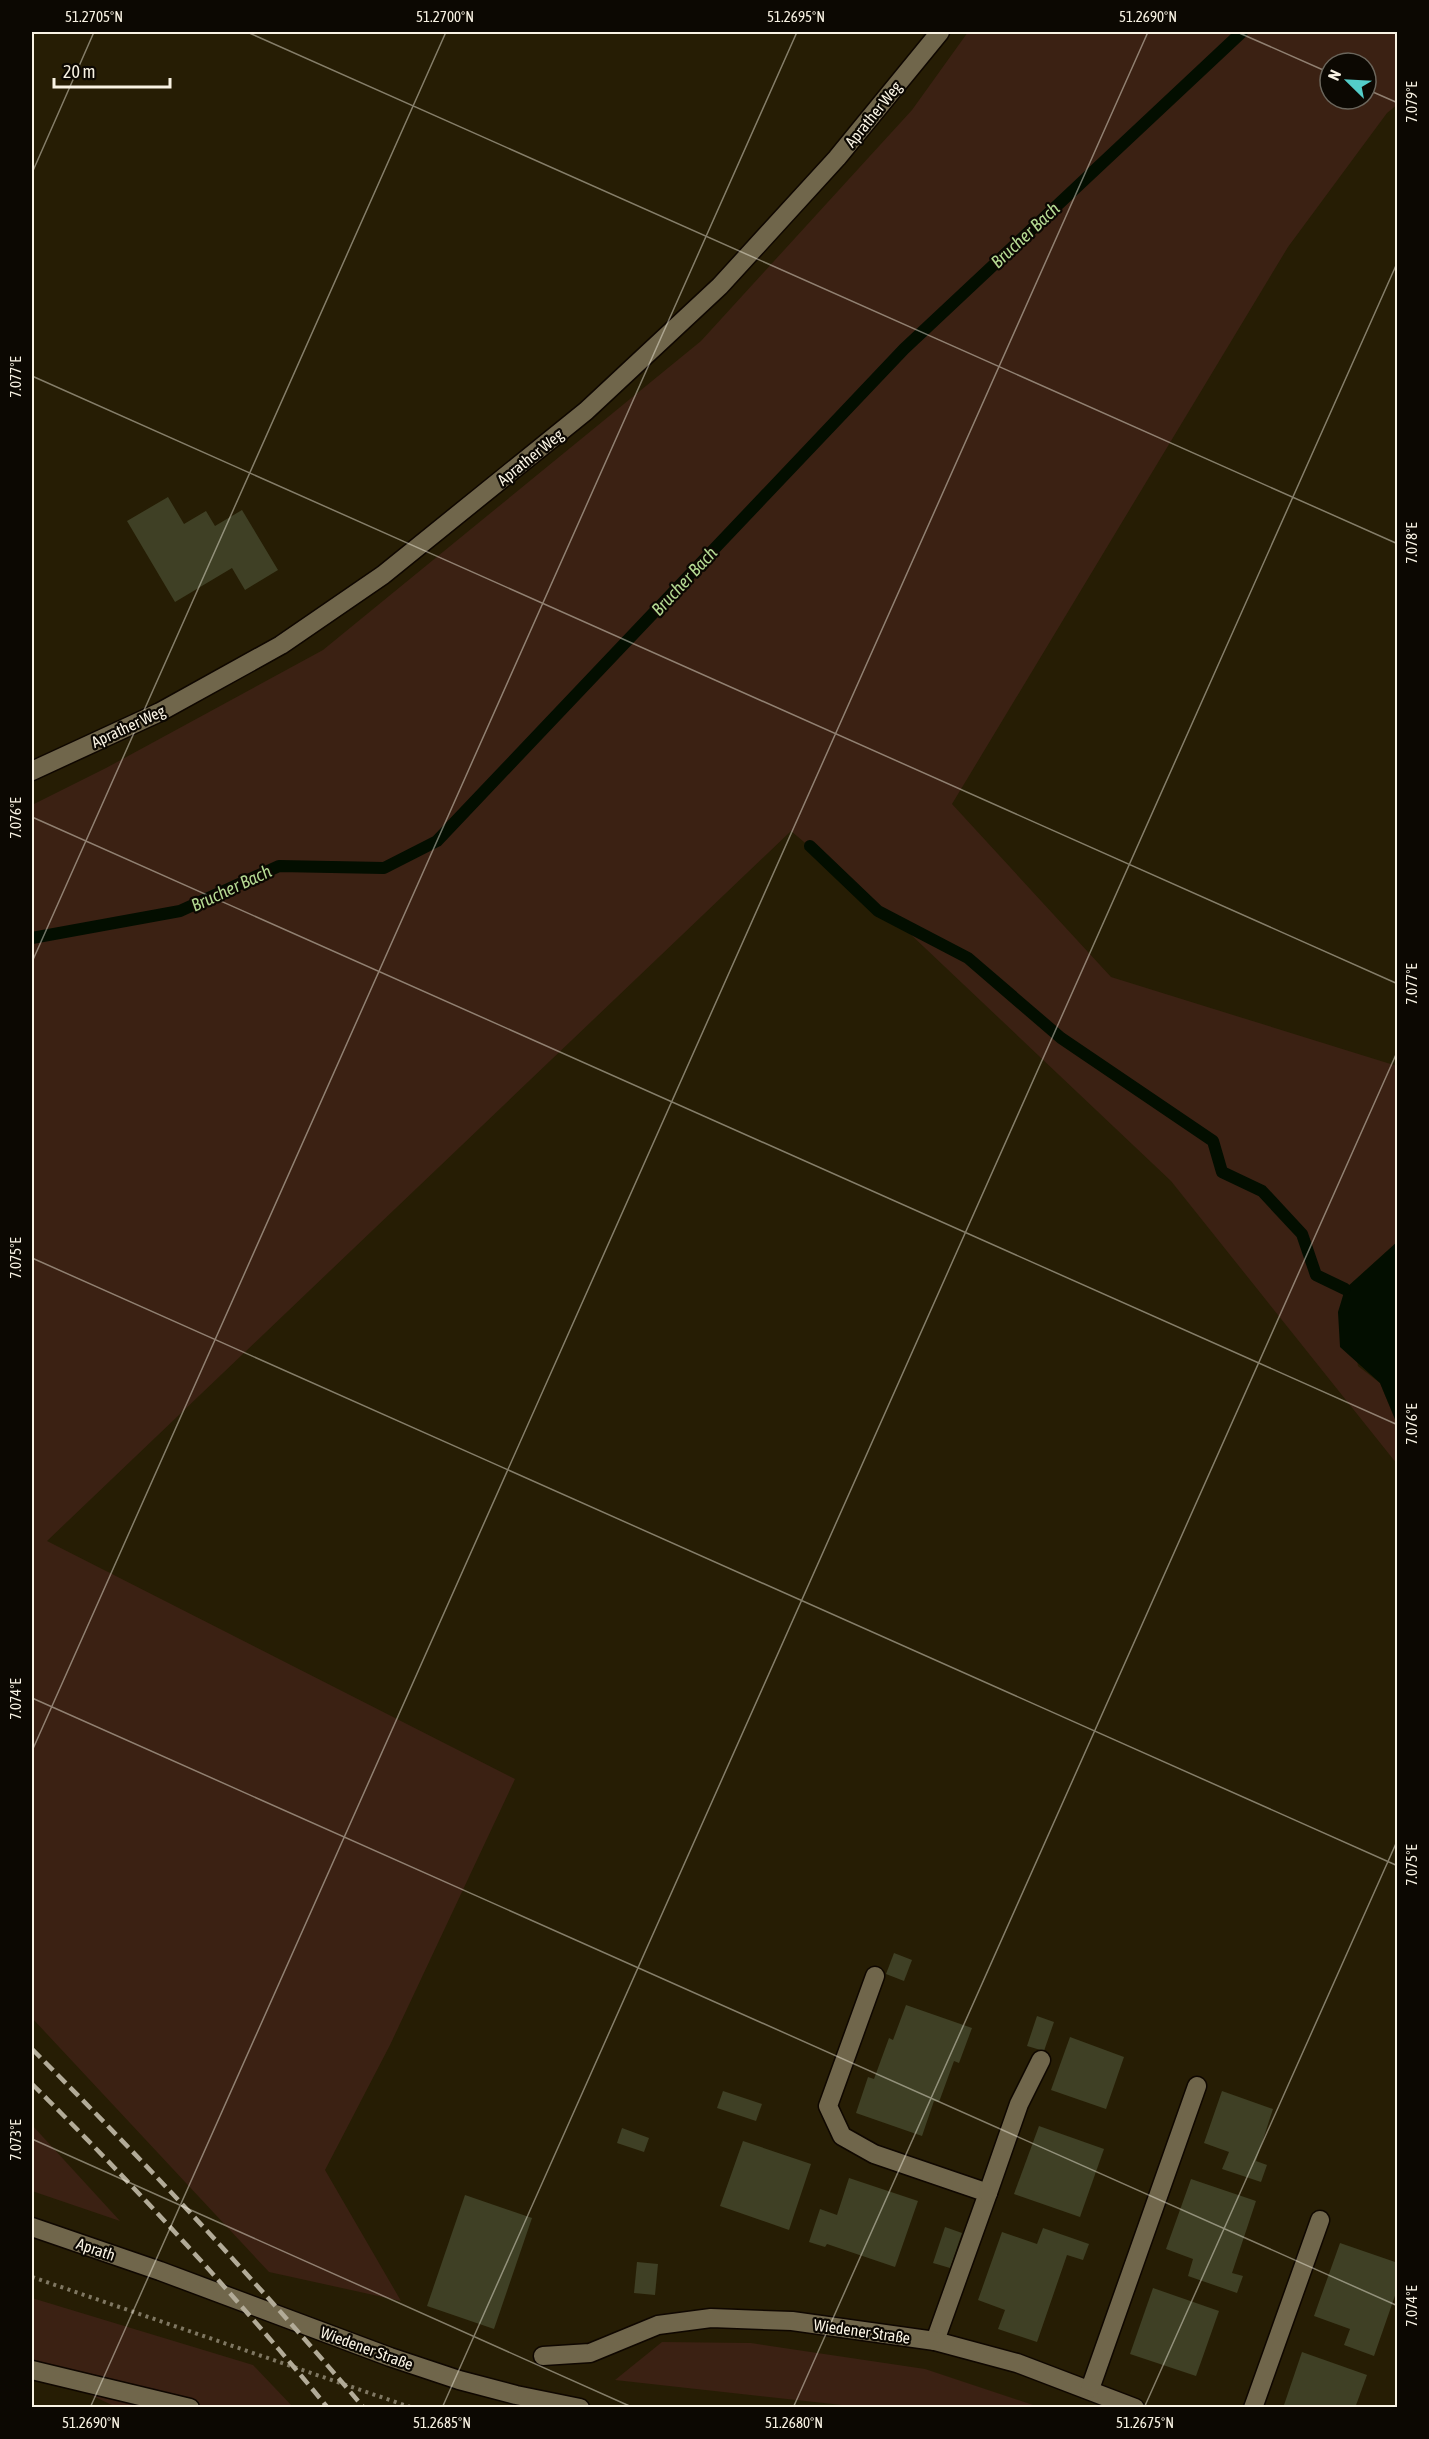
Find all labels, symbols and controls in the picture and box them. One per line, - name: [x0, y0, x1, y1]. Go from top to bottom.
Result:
- text: 51.2705°N: [65, 8, 123, 25]
- text: 51.2700°N: [416, 8, 474, 25]
- text: 51.2695°N: [767, 8, 825, 25]
- text: 51.2690°N: [1119, 8, 1177, 25]
- scale bar: [54, 51, 170, 89]
- north arrow: [1318, 51, 1378, 111]
- text: 20 m: [63, 61, 95, 82]
- text: N: [1324, 67, 1344, 83]
- street label: Aprather Weg: [841, 78, 906, 151]
- text: 7.079°E: [1403, 81, 1420, 123]
- water label: Brucher Bach: [986, 198, 1064, 272]
- text: 7.077°E: [7, 356, 24, 398]
- street label: Aprather Weg: [494, 425, 567, 490]
- text: 7.078°E: [1403, 522, 1420, 564]
- water label: Brucher Bach: [647, 542, 721, 620]
- street label: Aprather Weg: [88, 701, 168, 752]
- text: 7.076°E: [7, 797, 24, 839]
- water label: Brucher Bach: [188, 860, 275, 916]
- text: 7.077°E: [1403, 963, 1420, 1005]
- text: 7.075°E: [7, 1237, 24, 1279]
- text: 7.076°E: [1403, 1403, 1420, 1445]
- text: 7.074°E: [7, 1678, 24, 1720]
- text: 7.075°E: [1403, 1844, 1420, 1886]
- text: 7.073°E: [7, 2119, 24, 2161]
- street label: Aprath: [74, 2234, 118, 2265]
- text: 7.074°E: [1403, 2285, 1420, 2327]
- street label: Wiedener Straße: [813, 2315, 911, 2347]
- street label: Wiedener Straße: [318, 2323, 416, 2373]
- text: 51.2690°N: [62, 2414, 120, 2431]
- text: 51.2685°N: [413, 2414, 471, 2431]
- text: 51.2680°N: [765, 2414, 823, 2431]
- text: 51.2675°N: [1116, 2414, 1174, 2431]

